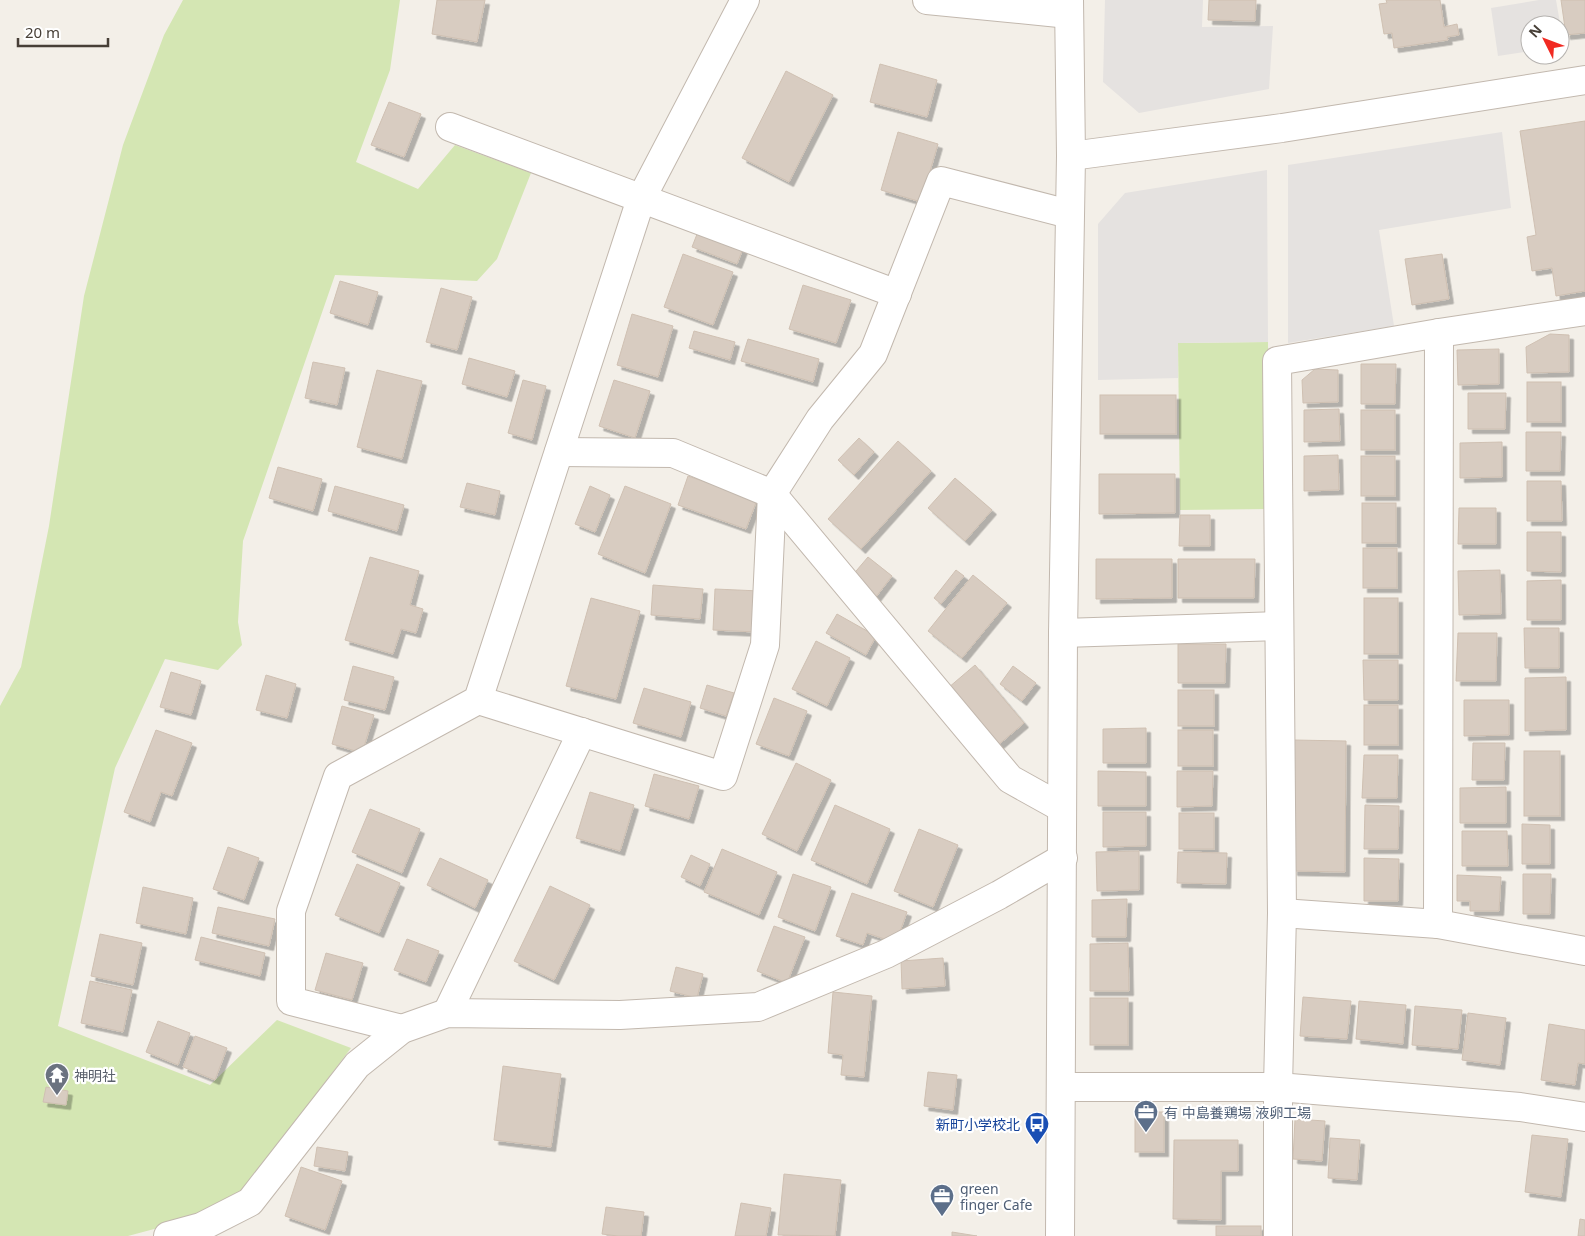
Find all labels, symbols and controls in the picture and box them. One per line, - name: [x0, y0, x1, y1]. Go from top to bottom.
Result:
- scale bar: [18, 15, 108, 47]
- north arrow: [1520, 15, 1570, 65]
- text: N: [1524, 20, 1546, 42]
- text: 20 m: [25, 22, 60, 42]
- temple icon: 神明社: [44, 1062, 70, 1096]
- place label: 神明社: [74, 1066, 116, 1085]
- office icon: 有 中島養鶏場 液卵工場: [1133, 1099, 1159, 1133]
- place label: 有 中島養鶏場 液卵工場: [1164, 1103, 1311, 1122]
- bus stop icon: 新町小学校北: [1024, 1111, 1050, 1145]
- place label: 新町小学校北: [936, 1115, 1020, 1134]
- place label: green finger Cafe: [960, 1179, 1033, 1214]
- office icon: green finger Cafe: [929, 1183, 955, 1217]

